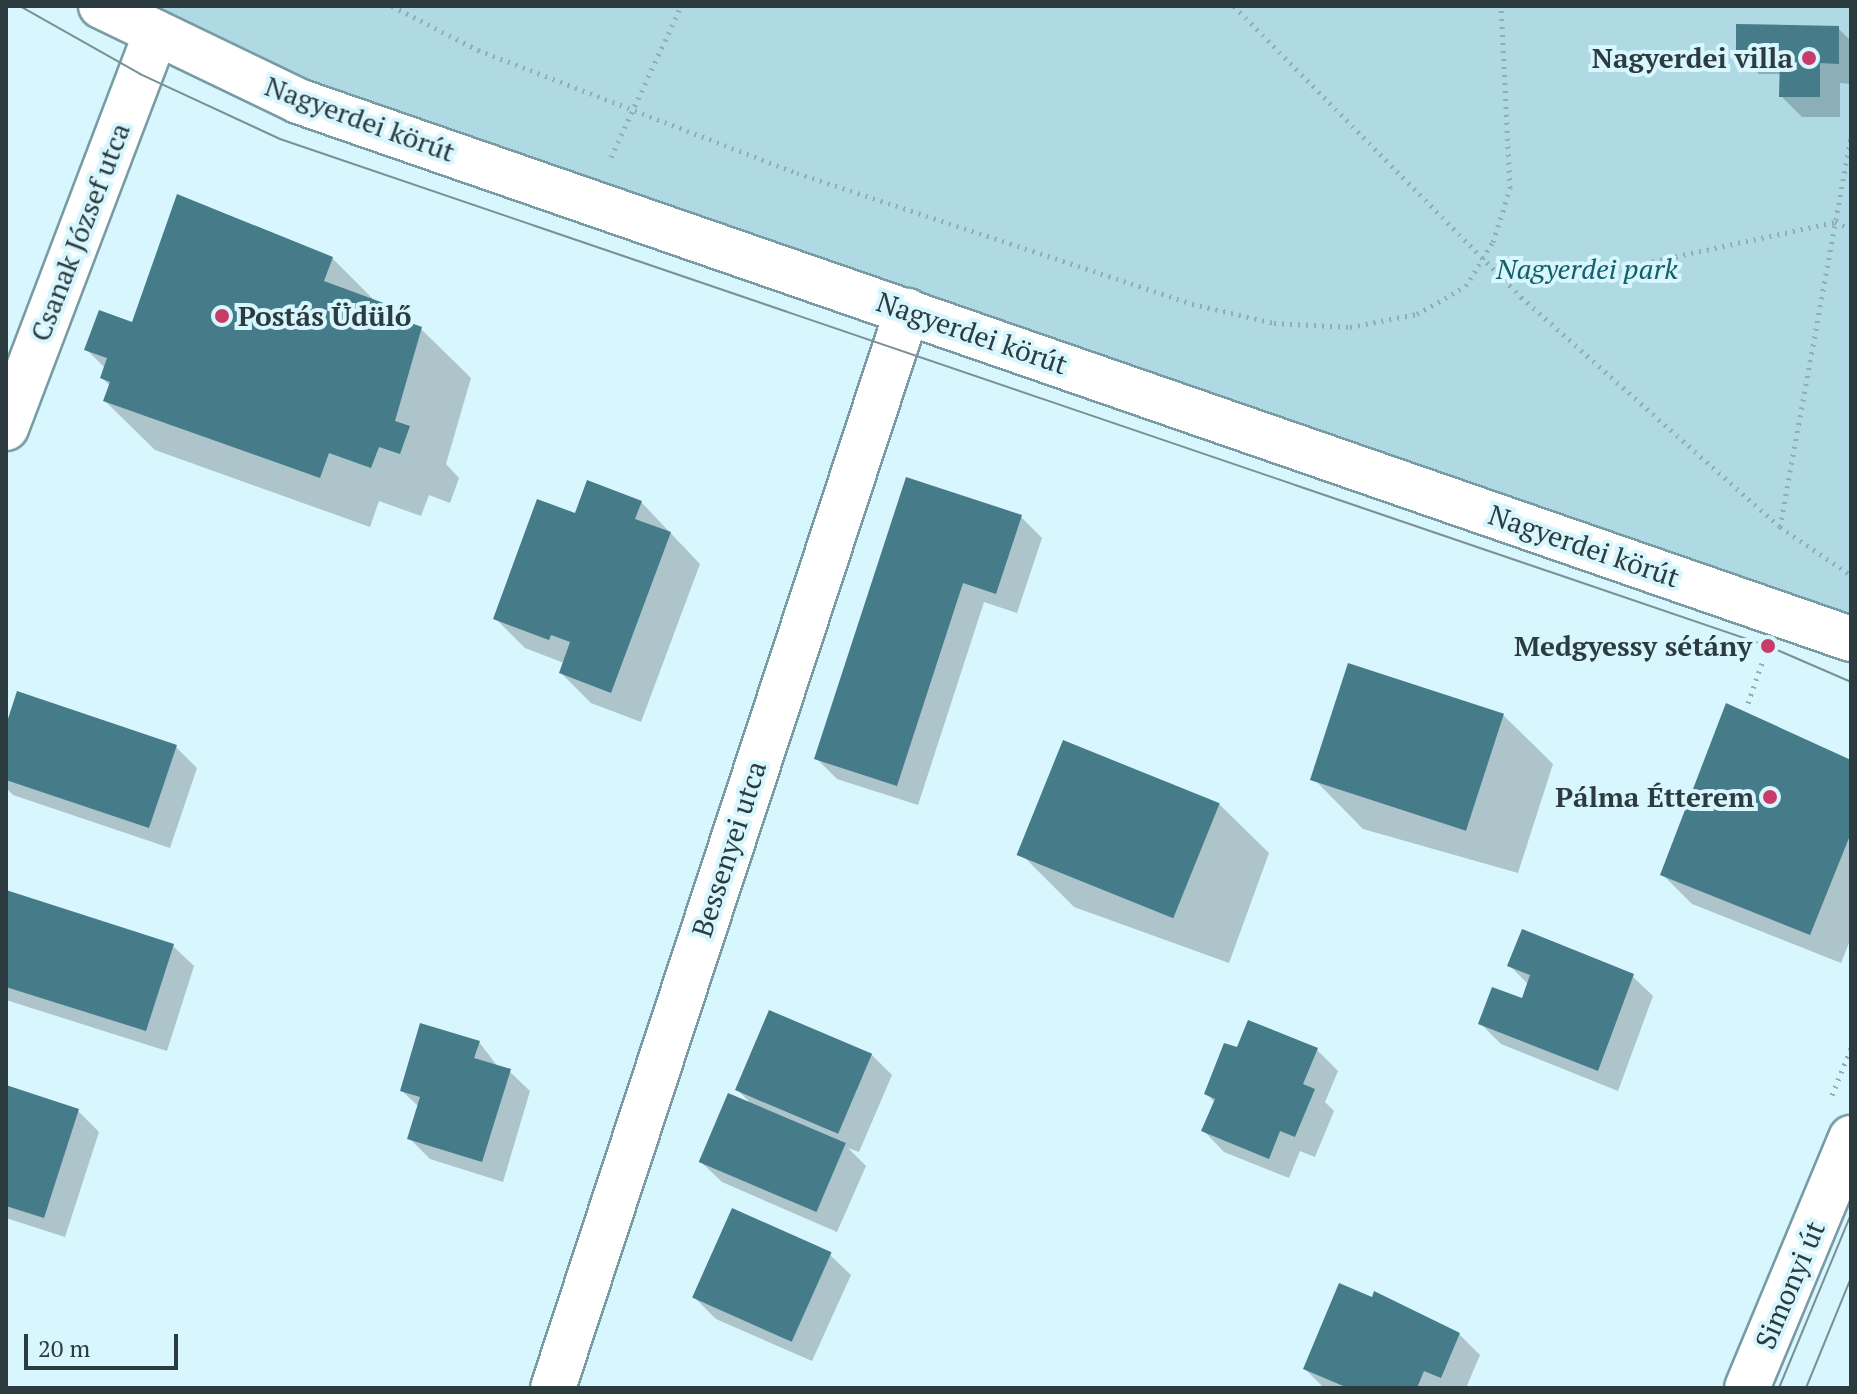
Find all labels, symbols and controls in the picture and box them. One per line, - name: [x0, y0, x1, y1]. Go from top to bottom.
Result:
- place label: Nagyerdei villa: [1592, 41, 1793, 75]
- marker: Nagyerdei villa: [1800, 49, 1818, 67]
- street label: Nagyerdei körút: [261, 69, 459, 169]
- street label: Csanak József utca: [23, 118, 137, 346]
- park label: Nagyerdei park: [1496, 252, 1678, 286]
- street label: Nagyerdei körút: [872, 285, 1072, 381]
- place label: Postás Üdülő: [238, 299, 411, 333]
- marker: Postás Üdülő: [213, 307, 231, 325]
- street label: Nagyerdei körút: [1484, 498, 1684, 594]
- place label: Medgyessy sétány: [1514, 629, 1752, 663]
- marker: Medgyessy sétány: [1759, 637, 1777, 655]
- street label: Bessenyei utca: [685, 757, 773, 941]
- place label: Pálma Étterem: [1555, 780, 1754, 814]
- marker: Pálma Étterem: [1761, 788, 1779, 806]
- street label: Simonyi út: [1748, 1216, 1832, 1354]
- scale bar: [28, 1318, 182, 1368]
- text: 20 m: [38, 1332, 90, 1364]

